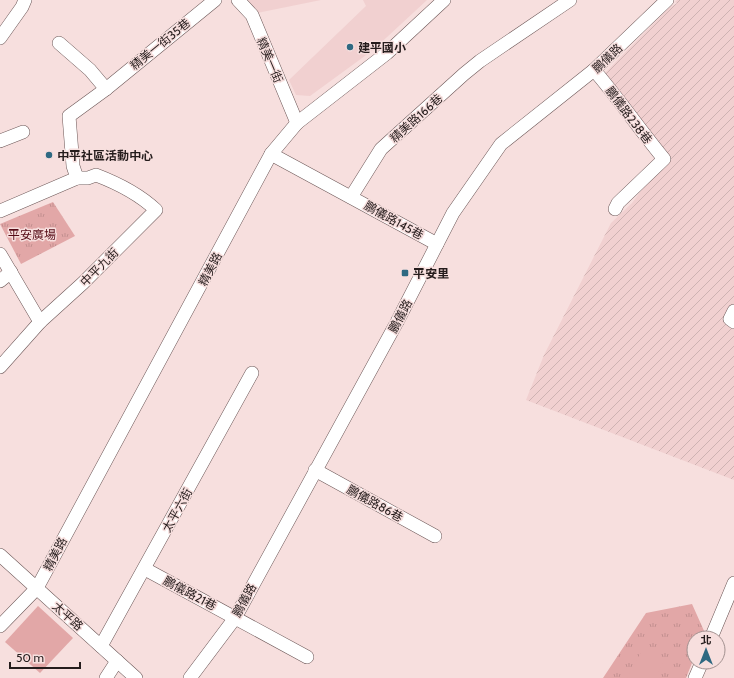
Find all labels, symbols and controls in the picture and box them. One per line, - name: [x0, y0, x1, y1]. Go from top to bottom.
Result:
- street label: 精美一街35巷: [127, 15, 193, 73]
- street label: 精美一街: [254, 35, 286, 85]
- place label: 建平國小: [358, 40, 406, 55]
- street label: 鵬儀路: [589, 40, 625, 76]
- marker: 建平國小: [345, 42, 355, 52]
- street label: 鵬儀路238巷: [603, 83, 655, 147]
- street label: 精美路166巷: [387, 90, 445, 146]
- place label: 中平社區活動中心: [57, 148, 153, 163]
- marker: 中平社區活動中心: [44, 150, 54, 160]
- street label: 鵬儀路145巷: [362, 198, 426, 242]
- park label: 平安廣場: [8, 227, 56, 242]
- street label: 中平九街: [77, 245, 121, 289]
- street label: 精美路: [195, 250, 225, 288]
- place label: 平安里: [413, 266, 449, 281]
- marker: 平安里: [400, 268, 410, 278]
- street label: 鵬儀路: [385, 297, 415, 335]
- street label: 鵬儀路86巷: [344, 481, 406, 525]
- street label: 太平六街: [159, 485, 195, 535]
- street label: 精美路: [40, 535, 70, 573]
- street label: 鵬儀路21巷: [161, 573, 219, 613]
- street label: 鵬儀路: [229, 581, 259, 619]
- street label: 太平路: [50, 598, 86, 634]
- north arrow: [686, 630, 726, 670]
- text: 北: [701, 633, 712, 647]
- scale bar: [10, 644, 80, 670]
- text: 50 m: [16, 650, 44, 665]

